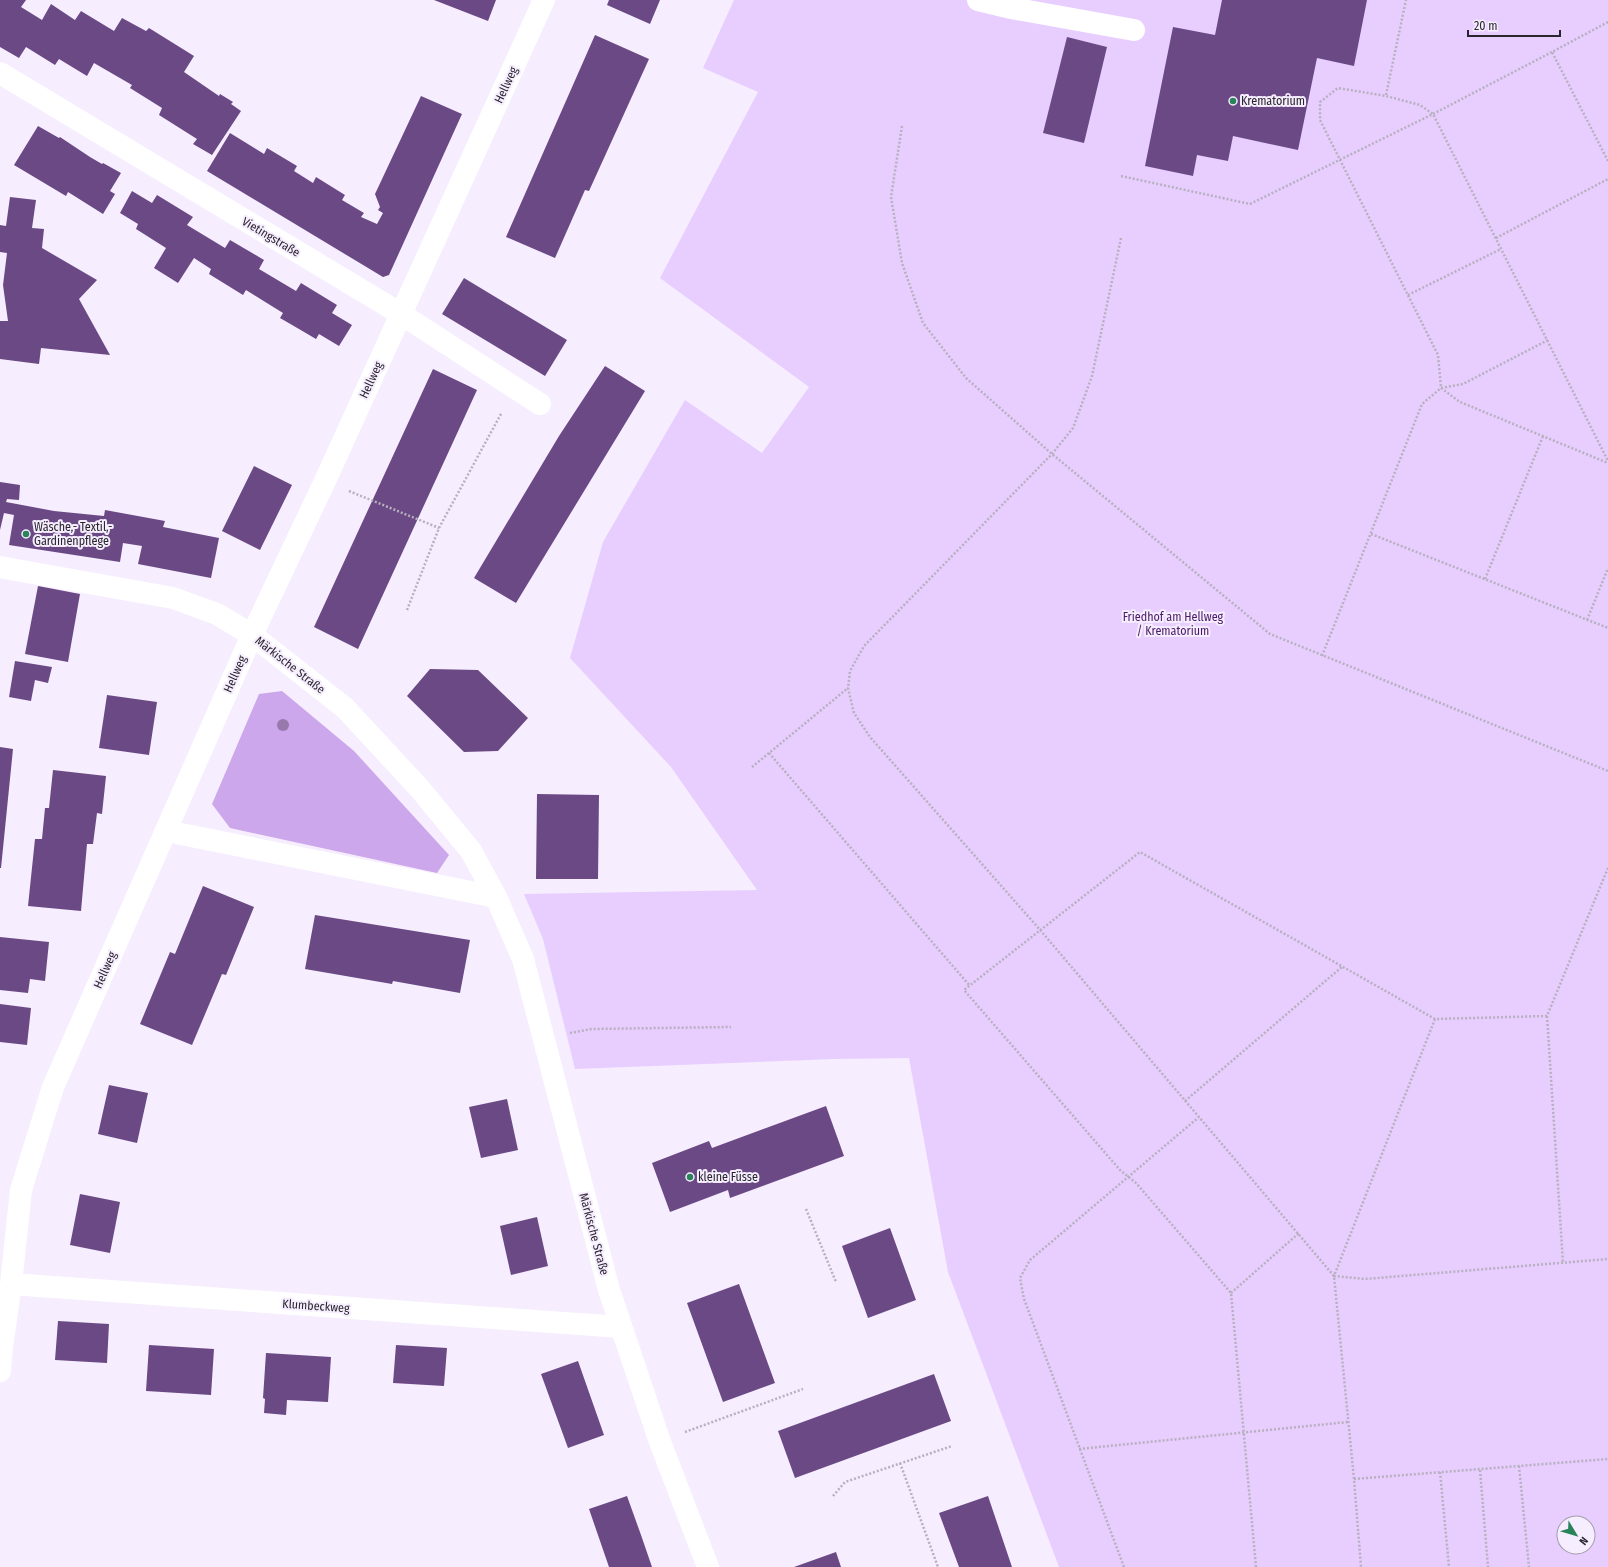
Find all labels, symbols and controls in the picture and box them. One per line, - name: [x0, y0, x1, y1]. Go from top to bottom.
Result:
- scale bar: [1468, 12, 1560, 38]
- text: 20 m: [1474, 19, 1498, 33]
- street label: Hellweg: [491, 64, 521, 106]
- place label: Krematorium: [1241, 94, 1305, 108]
- marker: Krematorium: [1228, 96, 1238, 106]
- street label: Vietingstraße: [240, 214, 303, 260]
- street label: Hellweg: [356, 359, 386, 401]
- place label: Wäsche,- Textil,- Gardinenpflege: [34, 520, 112, 548]
- marker: Wäsche,- Textil,- Gardinenpflege: [21, 529, 31, 539]
- park label: Friedhof am Hellweg / Krematorium: [1123, 610, 1224, 638]
- street label: Märkische Straße: [252, 633, 328, 697]
- street label: Hellweg: [221, 653, 249, 695]
- street label: Hellweg: [91, 949, 119, 991]
- place label: kleine Füsse: [698, 1170, 758, 1184]
- marker: kleine Füsse: [685, 1172, 695, 1182]
- street label: Märkische Straße: [576, 1191, 612, 1277]
- street label: Klumbeckweg: [282, 1297, 351, 1315]
- north arrow: [1556, 1515, 1596, 1555]
- text: N: [1576, 1534, 1591, 1547]

